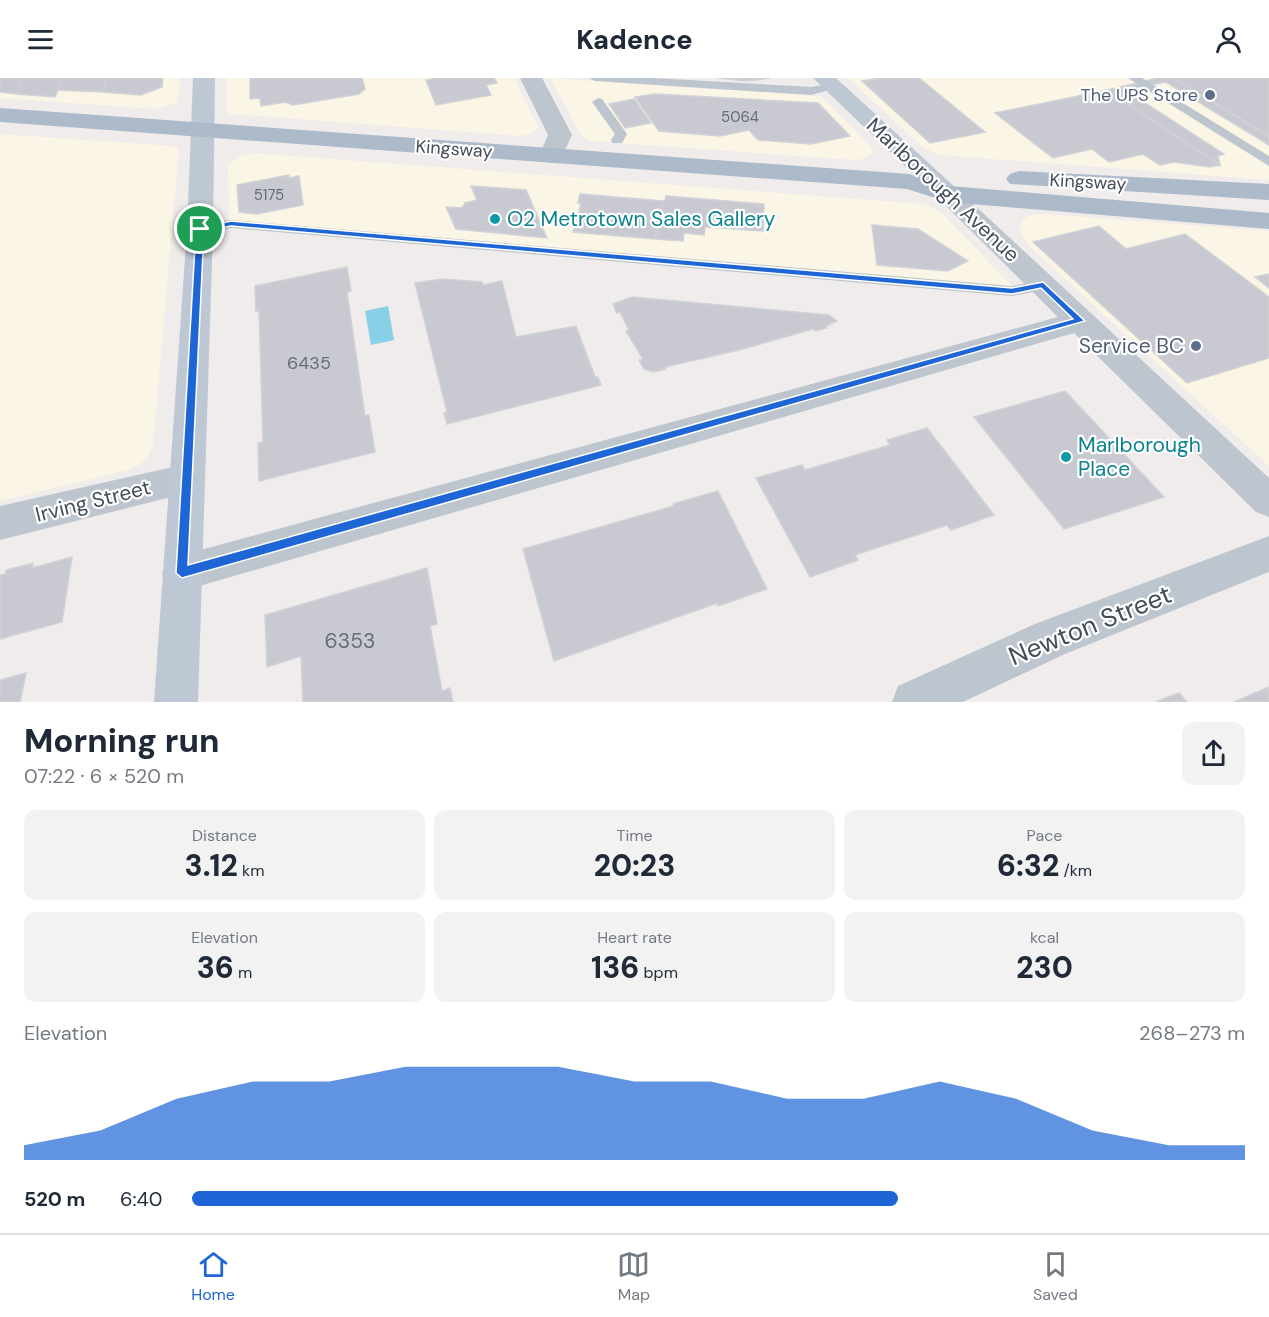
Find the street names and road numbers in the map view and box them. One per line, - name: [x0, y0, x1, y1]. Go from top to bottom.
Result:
- street label: Marlborough Avenue: [860, 112, 1026, 268]
- street label: Kingsway: [415, 134, 493, 164]
- street label: Kingsway: [1049, 168, 1127, 196]
- street label: Irving Street: [33, 473, 153, 529]
- street label: Newton Street: [1004, 577, 1176, 673]

